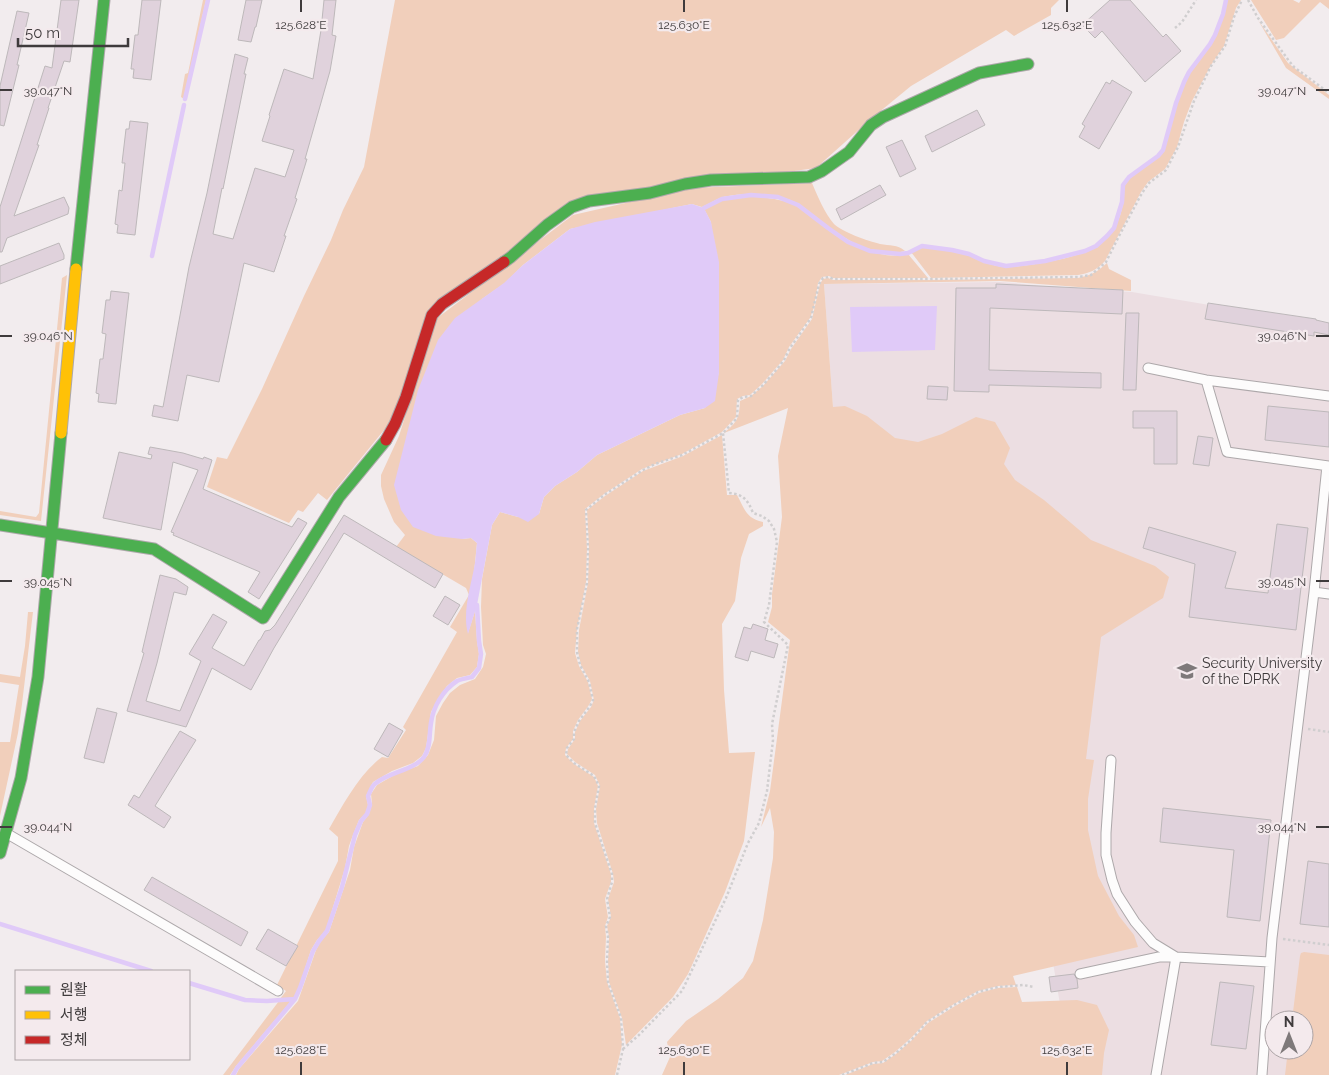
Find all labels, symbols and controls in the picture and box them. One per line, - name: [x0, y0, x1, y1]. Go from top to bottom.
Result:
- scale bar: [18, 15, 128, 47]
- text: 125.628°E: [275, 18, 327, 32]
- text: 125.630°E: [658, 18, 710, 32]
- text: 125.632°E: [1042, 18, 1092, 32]
- text: 50 m: [25, 24, 60, 42]
- text: 39.047°N: [24, 84, 72, 98]
- text: 39.047°N: [1258, 84, 1306, 98]
- text: 39.046°N: [23, 329, 73, 343]
- text: 39.046°N: [1257, 329, 1307, 343]
- text: 39.045°N: [24, 575, 72, 589]
- text: 39.045°N: [1258, 575, 1306, 589]
- place label: Security University of the DPRK: [1202, 655, 1323, 687]
- school or university icon: Security University of the DPRK: [1176, 660, 1198, 682]
- text: 39.044°N: [24, 820, 72, 834]
- text: 39.044°N: [1258, 820, 1306, 834]
- legend: [15, 970, 190, 1060]
- text: 원활: [60, 981, 88, 999]
- text: 서행: [60, 1006, 88, 1024]
- north arrow: [1264, 1010, 1314, 1060]
- text: N: [1284, 1014, 1294, 1030]
- text: 정체: [60, 1031, 88, 1049]
- text: 125.628°E: [275, 1043, 327, 1057]
- text: 125.630°E: [658, 1043, 710, 1057]
- text: 125.632°E: [1042, 1043, 1092, 1057]

